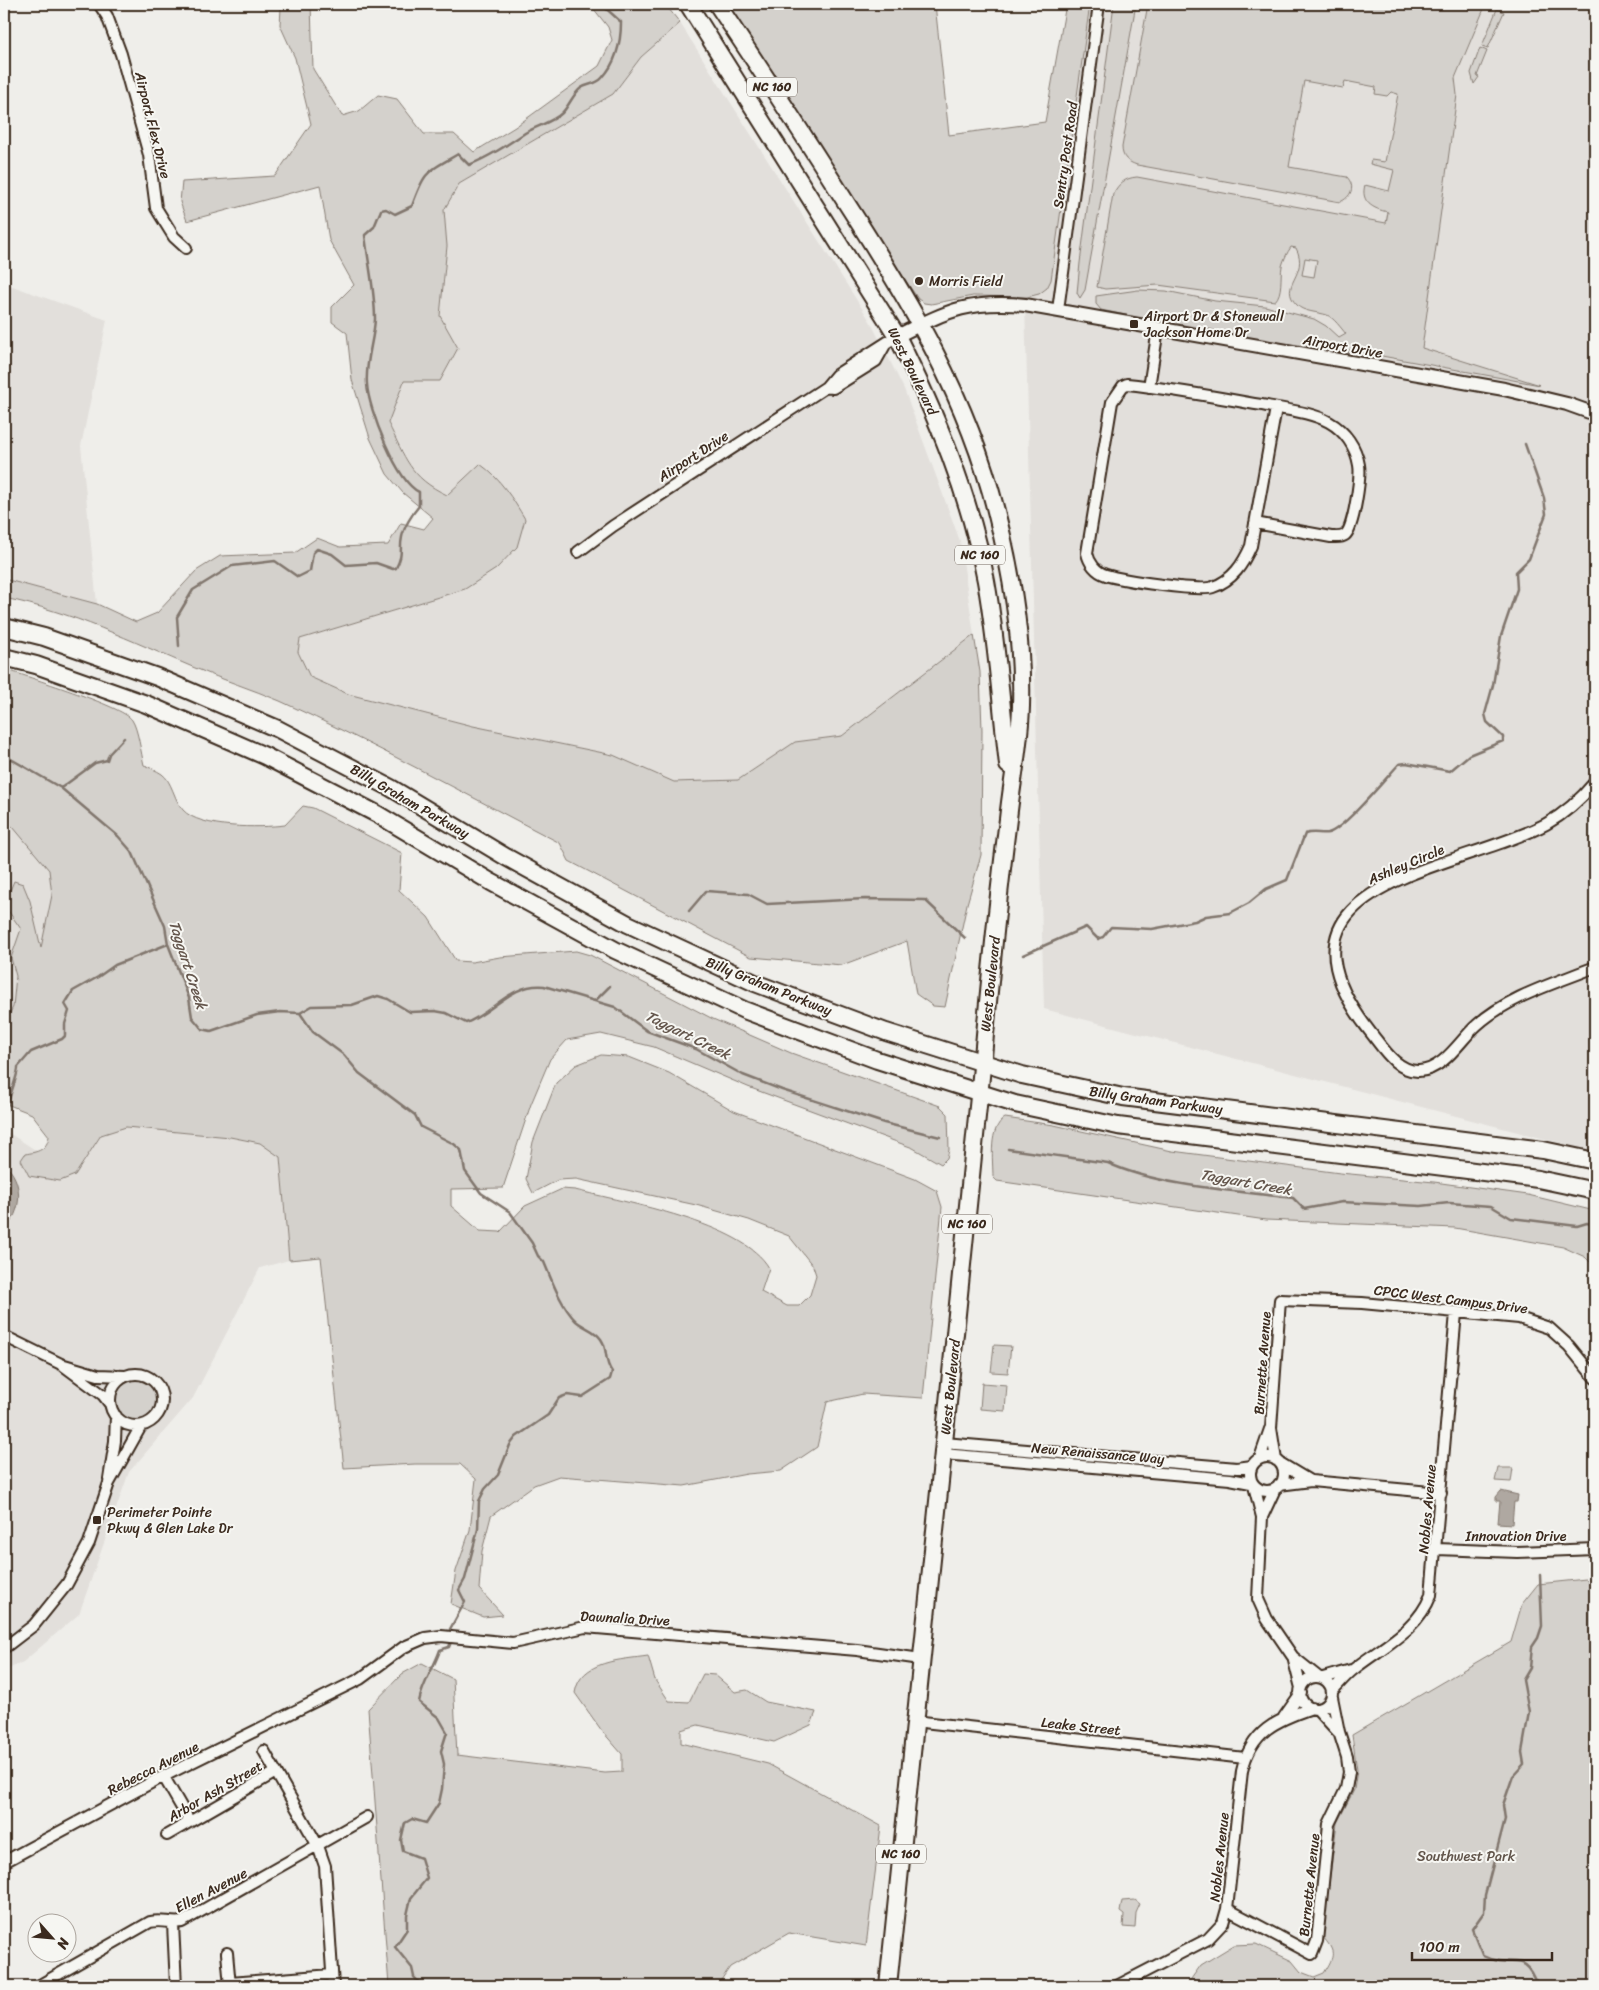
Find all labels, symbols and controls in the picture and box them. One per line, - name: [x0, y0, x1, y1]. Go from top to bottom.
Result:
- street label: Airport Flex Drive: [127, 68, 178, 181]
- road number: NC 160: [747, 77, 797, 96]
- street label: Sentry Post Road: [1046, 98, 1086, 210]
- place label: Morris Field: [929, 269, 1004, 294]
- marker: Morris Field: [913, 275, 925, 287]
- place label: Airport Dr & Stonewall Jackson Home Dr: [1143, 304, 1285, 345]
- marker: Airport Dr & Stonewall Jackson Home Dr: [1128, 318, 1140, 330]
- street label: West Boulevard: [880, 323, 945, 421]
- street label: Airport Drive: [1300, 327, 1385, 366]
- street label: Airport Drive: [652, 424, 734, 489]
- road number: NC 160: [955, 546, 1005, 564]
- street label: Billy Graham Parkway: [345, 757, 475, 846]
- street label: Ashley Circle: [1363, 837, 1449, 892]
- water label: Taggart Creek: [161, 917, 215, 1014]
- street label: West Boulevard: [973, 934, 1008, 1033]
- street label: Billy Graham Parkway: [702, 950, 836, 1024]
- water label: Taggart Creek: [641, 1003, 736, 1067]
- street label: Billy Graham Parkway: [1088, 1079, 1225, 1122]
- water label: Taggart Creek: [1198, 1161, 1295, 1203]
- road number: NC 160: [942, 1214, 992, 1234]
- street label: CPCC West Campus Drive: [1373, 1278, 1529, 1321]
- street label: Burnette Avenue: [1246, 1310, 1279, 1416]
- street label: West Boulevard: [933, 1337, 968, 1436]
- street label: New Renaissance Way: [1030, 1435, 1166, 1472]
- street label: Nobles Avenue: [1411, 1463, 1444, 1555]
- place label: Perimeter Pointe Pkwy & Glen Lake Dr: [107, 1500, 234, 1541]
- marker: Perimeter Pointe Pkwy & Glen Lake Dr: [91, 1514, 103, 1526]
- street label: Innovation Drive: [1465, 1524, 1567, 1549]
- street label: Dawnalia Drive: [580, 1604, 671, 1633]
- street label: Leake Street: [1040, 1710, 1122, 1743]
- street label: Rebecca Avenue: [103, 1735, 204, 1802]
- street label: Arbor Ash Street: [162, 1754, 267, 1829]
- street label: Nobles Avenue: [1202, 1811, 1237, 1903]
- street label: Burnette Avenue: [1292, 1832, 1327, 1938]
- park label: Southwest Park: [1417, 1844, 1516, 1869]
- road number: NC 160: [876, 1845, 926, 1864]
- street label: Ellen Avenue: [170, 1861, 252, 1920]
- north arrow: [28, 1912, 78, 1962]
- scale bar: [1412, 1930, 1552, 1962]
- text: N: [50, 1933, 77, 1954]
- text: 100 m: [1419, 1934, 1460, 1960]

